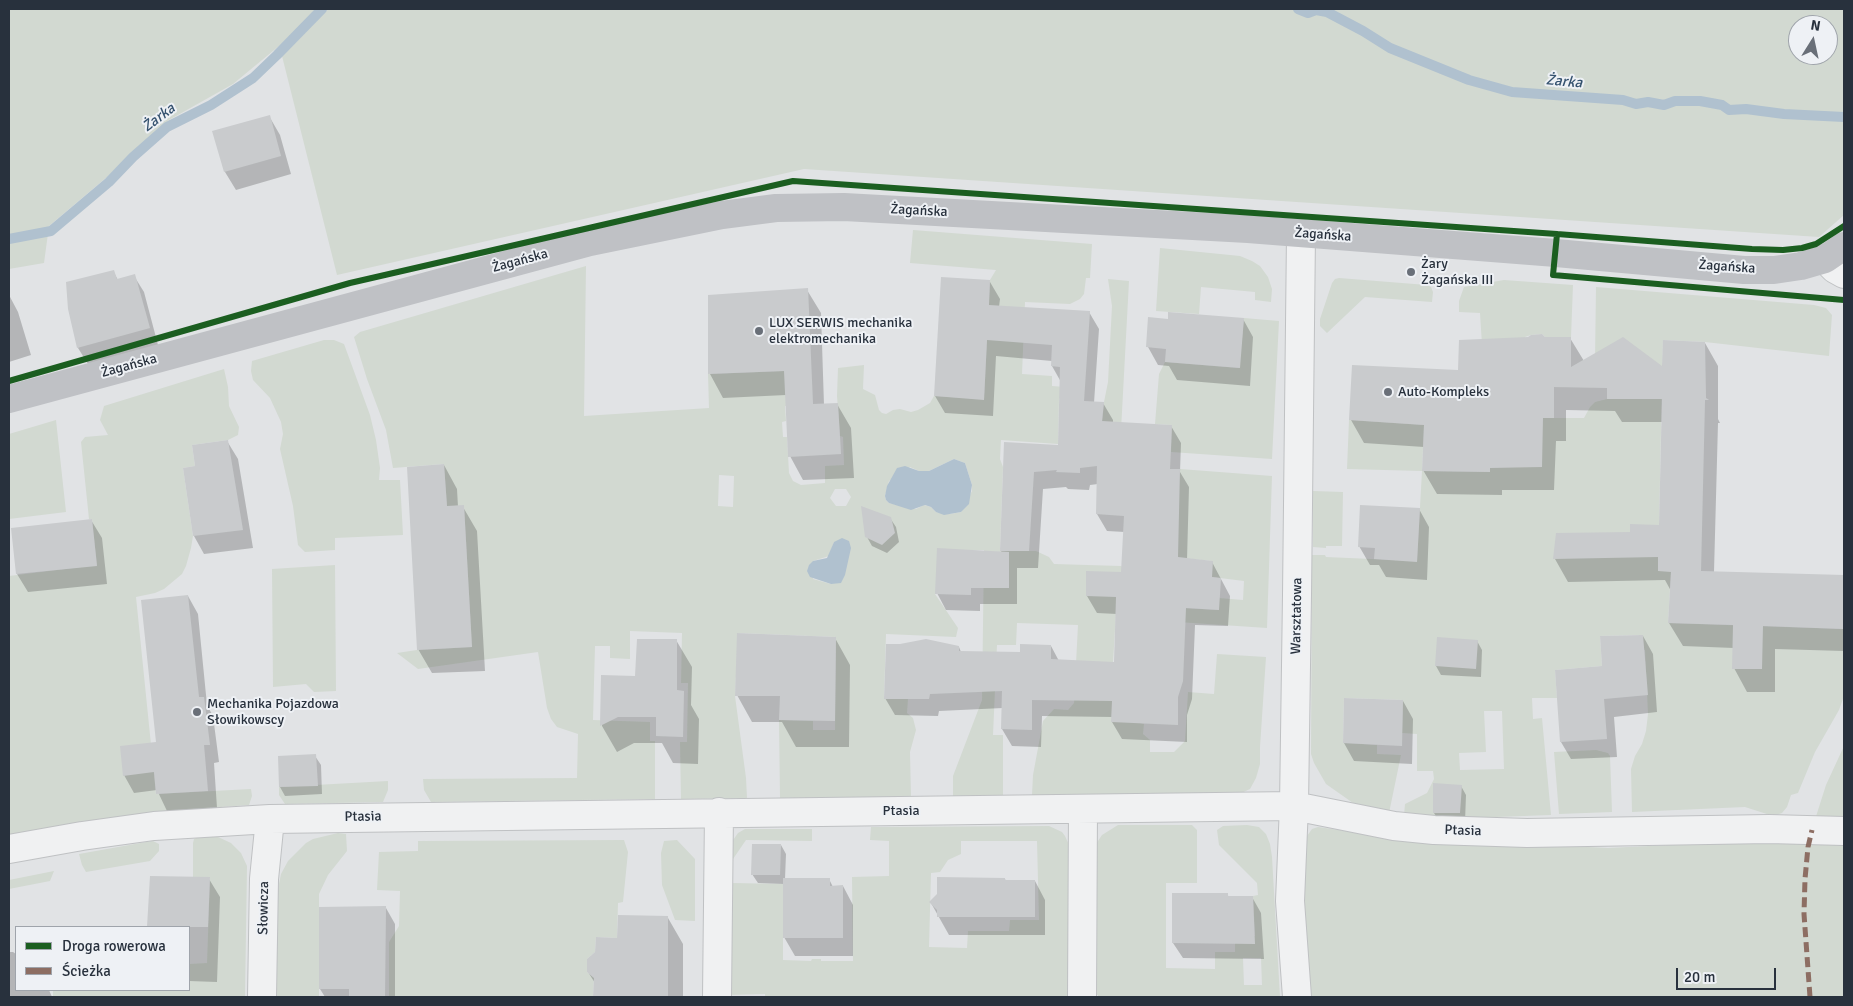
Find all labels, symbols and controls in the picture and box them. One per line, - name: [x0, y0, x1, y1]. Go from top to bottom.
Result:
- north arrow: [1788, 15, 1838, 65]
- text: N: [1809, 17, 1822, 35]
- water label: Żarka: [1545, 71, 1583, 93]
- water label: Żarka: [139, 100, 179, 136]
- street label: Żagańska: [890, 201, 948, 221]
- street label: Żagańska: [1294, 225, 1352, 245]
- street label: Żagańska: [490, 246, 550, 276]
- place label: Żary Żagańska III: [1421, 256, 1493, 288]
- street label: Żagańska: [1698, 257, 1756, 277]
- marker: Żary Żagańska III: [1405, 266, 1417, 278]
- place label: LUX SERWIS mechanika elektromechanika: [769, 315, 912, 348]
- marker: LUX SERWIS mechanika elektromechanika: [753, 325, 765, 337]
- street label: Żagańska: [99, 351, 159, 381]
- place label: Auto-Kompleks: [1398, 384, 1489, 400]
- marker: Auto-Kompleks: [1382, 386, 1394, 398]
- street label: Warsztatowa: [1288, 577, 1306, 655]
- place label: Mechanika Pojazdowa Słowikowscy: [207, 696, 339, 729]
- marker: Mechanika Pojazdowa Słowikowscy: [191, 706, 203, 718]
- street label: Ptasia: [882, 803, 920, 819]
- street label: Ptasia: [344, 808, 382, 826]
- street label: Ptasia: [1444, 822, 1482, 840]
- street label: Słowicza: [255, 881, 273, 935]
- legend: [15, 926, 190, 991]
- text: Droga rowerowa: [62, 937, 166, 955]
- scale bar: [1678, 958, 1778, 990]
- text: Ścieżka: [62, 962, 111, 980]
- text: 20 m: [1684, 968, 1715, 986]

